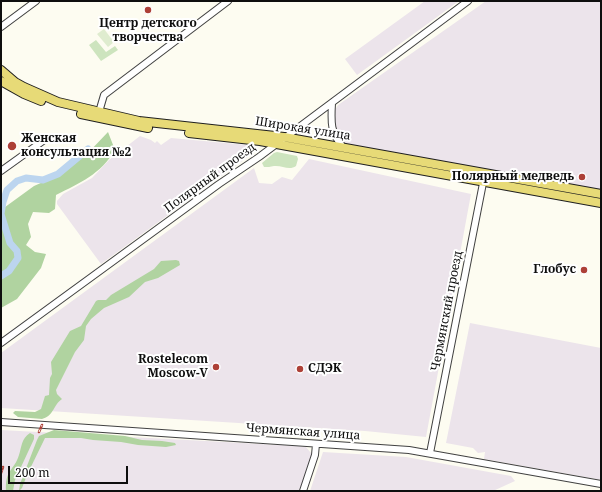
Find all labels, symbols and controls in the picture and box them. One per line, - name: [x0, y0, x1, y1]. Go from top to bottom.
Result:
- marker: Центр детского творчества: [143, 5, 153, 15]
- place label: Центр детского творчества: [99, 17, 197, 45]
- street label: Широкая улица: [254, 114, 352, 144]
- place label: Женская консультация №2: [21, 132, 131, 160]
- marker: Женская консультация №2: [6, 140, 18, 152]
- street label: Полярный проезд: [162, 140, 258, 216]
- place label: Полярный медведь: [452, 170, 574, 184]
- marker: Полярный медведь: [577, 172, 587, 182]
- street label: Чермянский проезд: [428, 250, 466, 372]
- place label: Глобус: [533, 263, 576, 277]
- marker: Глобус: [579, 265, 589, 275]
- place label: Rostelecom Moscow-V: [138, 353, 208, 381]
- marker: Rostelecom Moscow-V: [211, 362, 221, 372]
- place label: СДЭК: [308, 362, 342, 376]
- marker: СДЭК: [295, 364, 305, 374]
- street label: Чермянская улица: [245, 421, 361, 443]
- scale bar: [10, 458, 130, 484]
- text: 200 m: [15, 464, 50, 481]

